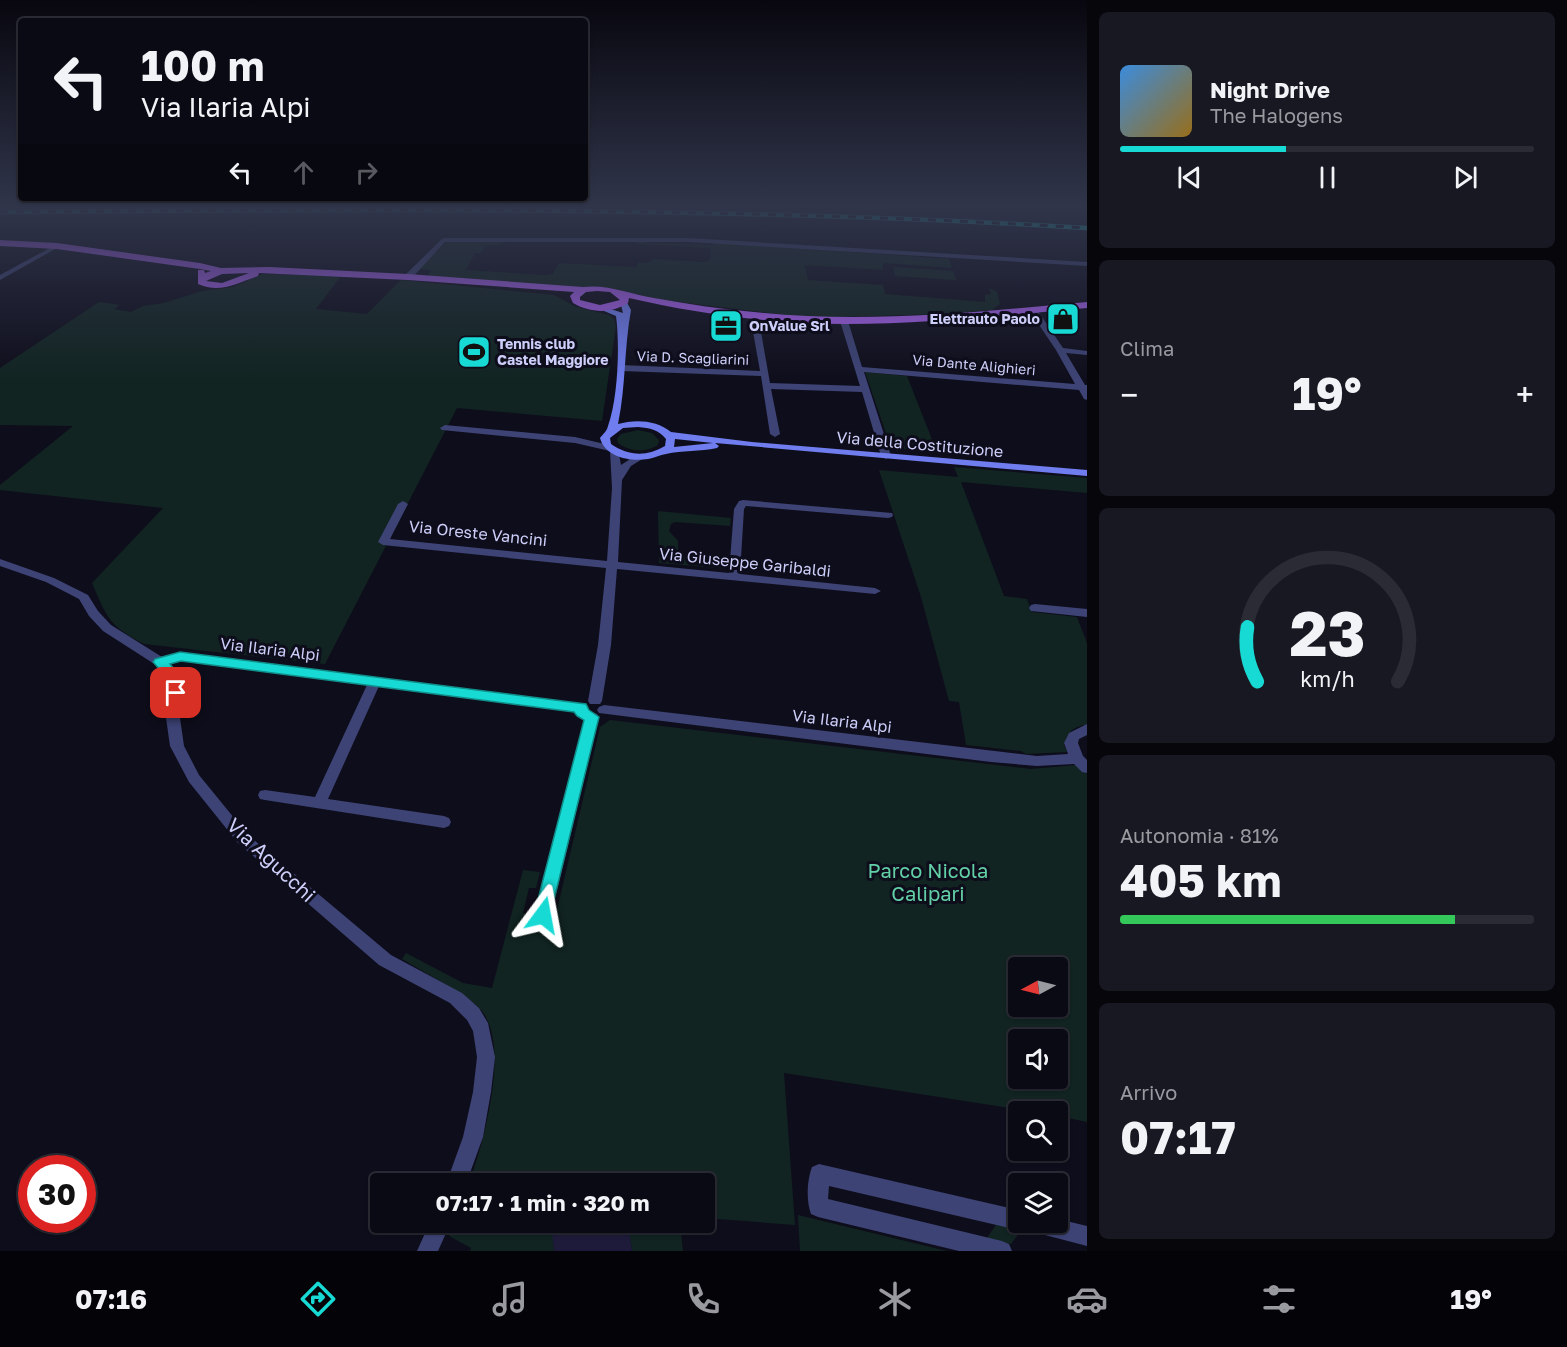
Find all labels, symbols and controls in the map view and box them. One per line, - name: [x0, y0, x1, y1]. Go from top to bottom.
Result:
- text: 100 m: [141, 40, 264, 90]
- icon: left: [42, 42, 120, 120]
- text: Night Drive: [1210, 76, 1330, 103]
- text: Via Ilaria Alpi: [141, 91, 311, 123]
- text: The Halogens: [1210, 103, 1343, 127]
- icon: left: [224, 156, 257, 189]
- icon: ahead: [287, 156, 320, 189]
- icon: right: [350, 156, 383, 189]
- icon: previous: [1173, 161, 1206, 194]
- icon: pause: [1311, 161, 1344, 194]
- icon: next: [1449, 161, 1482, 194]
- shop icon: Elettrauto Paolo: [1045, 301, 1081, 337]
- office icon: OnValue Srl: [708, 308, 744, 344]
- place label: Elettrauto Paolo: [929, 310, 1040, 327]
- place label: OnValue Srl: [749, 317, 830, 334]
- sports icon: Tennis club Castel Maggiore: [456, 334, 492, 370]
- place label: Tennis club Castel Maggiore: [497, 335, 608, 368]
- text: Clima: [1120, 336, 1174, 360]
- street label: Via D. Scagliarini: [636, 347, 750, 368]
- street label: Via Dante Alighieri: [912, 351, 1036, 378]
- text: 19°: [1292, 366, 1362, 420]
- text: −: [1120, 375, 1138, 414]
- text: +: [1516, 375, 1534, 414]
- street label: Via della Costituzione: [836, 427, 1004, 461]
- street label: Via Oreste Vancini: [408, 516, 548, 550]
- street label: Via Giuseppe Garibaldi: [658, 543, 832, 581]
- text: 23: [1289, 596, 1365, 671]
- street label: Via Ilaria Alpi: [219, 633, 321, 665]
- pin: [150, 667, 201, 718]
- text: km/h: [1300, 667, 1354, 693]
- icon: arrive: [159, 676, 192, 709]
- street label: Via Ilaria Alpi: [791, 705, 893, 737]
- street label: Via Agucchi: [222, 812, 321, 906]
- text: Autonomia · 81%: [1120, 823, 1278, 847]
- text: 405 km: [1120, 853, 1282, 907]
- park label: Parco Nicola Calipari: [868, 858, 988, 905]
- position arrow: [511, 883, 575, 947]
- north arrow: [1008, 957, 1068, 1017]
- map controls: [1008, 957, 1068, 1233]
- button: sound: [1008, 1029, 1068, 1089]
- text: Arrivo: [1120, 1080, 1177, 1104]
- button: search: [1008, 1101, 1068, 1161]
- text: 07:17: [1120, 1110, 1236, 1164]
- speed limit sign: 30: [18, 1155, 96, 1233]
- button: layers: [1008, 1173, 1068, 1233]
- text: 07:17 · 1 min · 320 m: [435, 1189, 650, 1216]
- icon: directions: [297, 1278, 339, 1320]
- icon: music: [489, 1278, 531, 1320]
- icon: phone: [682, 1278, 724, 1320]
- icon: climate: [874, 1278, 916, 1320]
- icon: car: [1066, 1278, 1108, 1320]
- icon: filters: [1258, 1278, 1300, 1320]
- text: 07:16: [75, 1283, 147, 1315]
- text: 19°: [1450, 1283, 1492, 1315]

